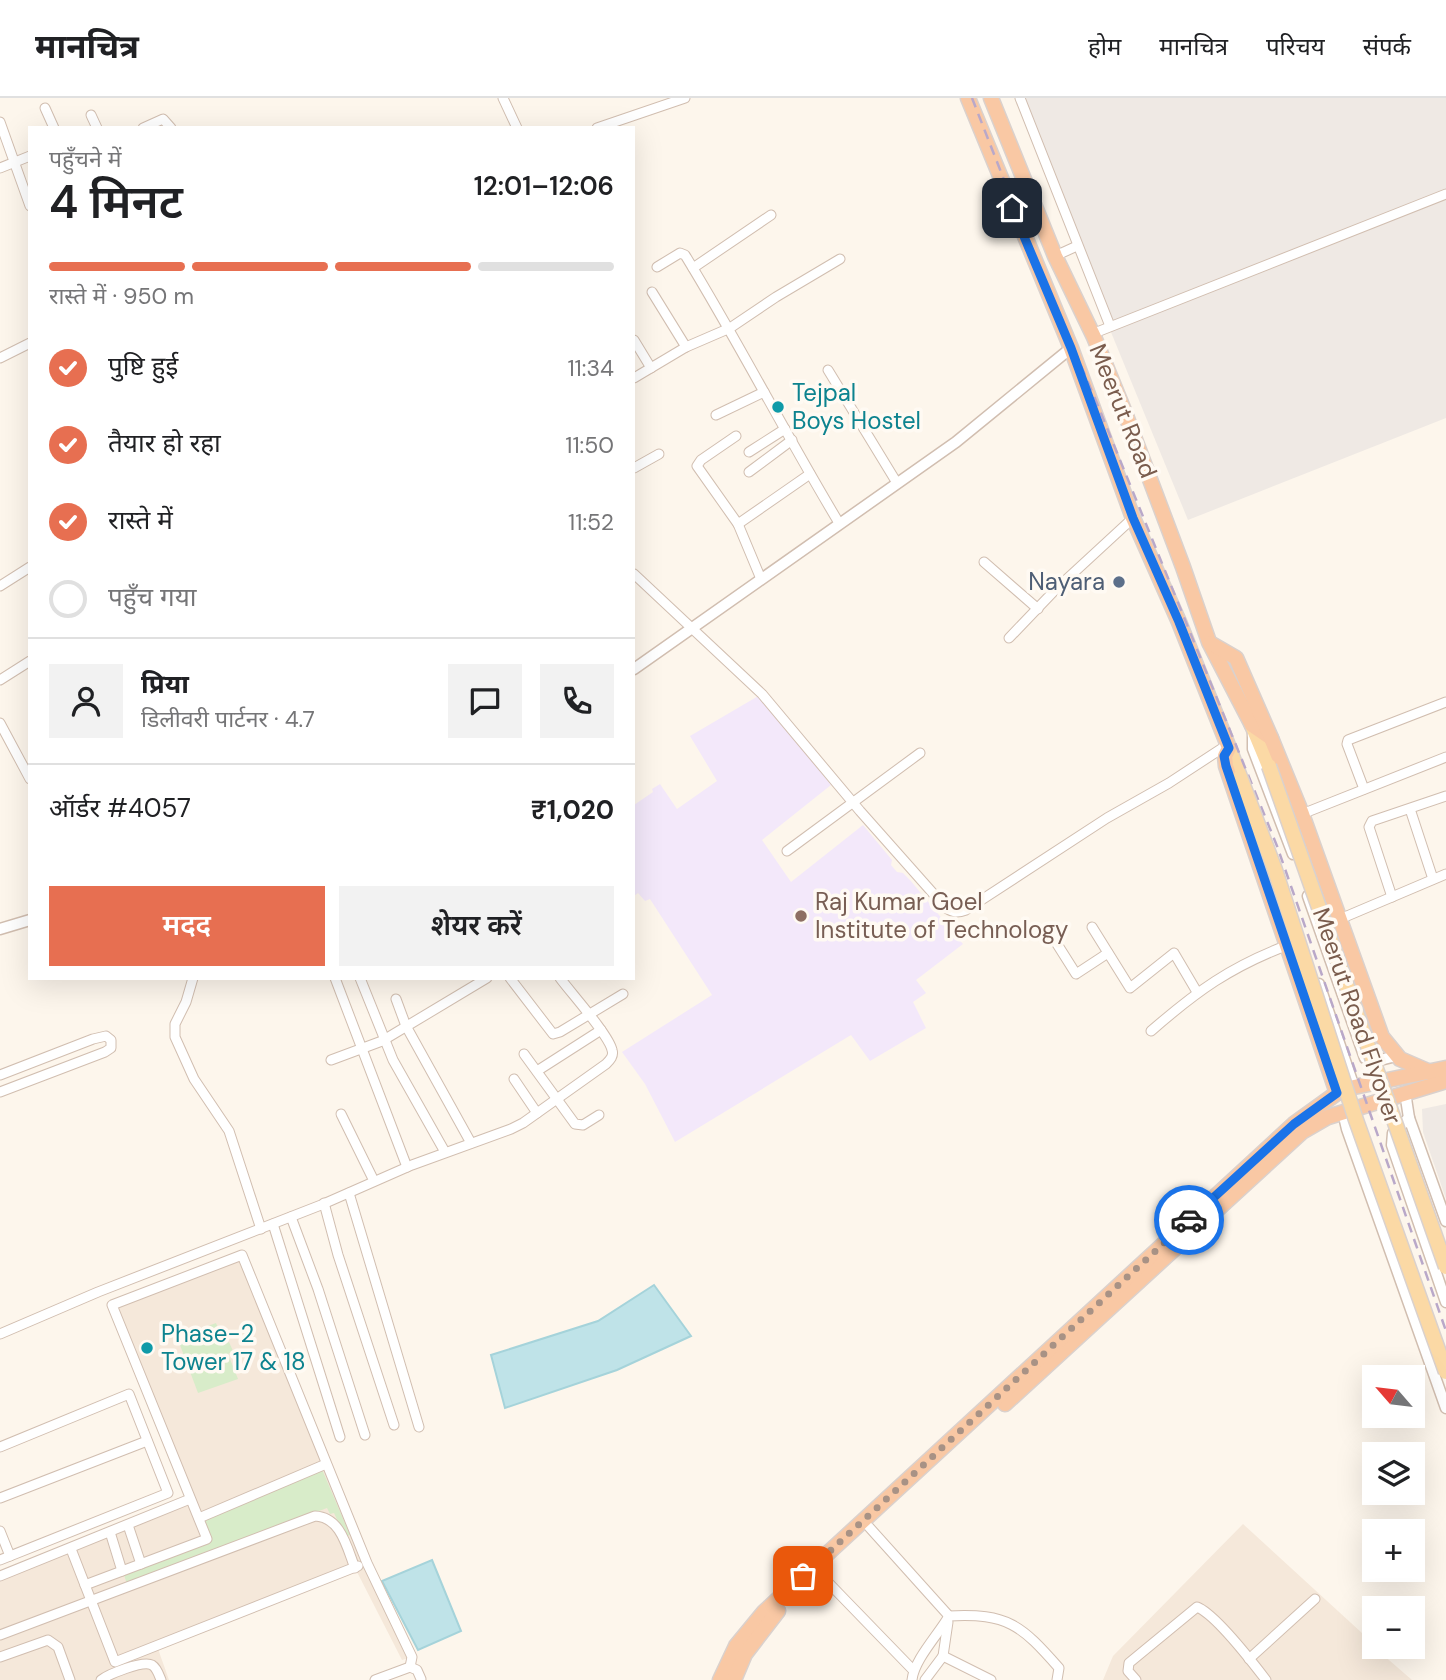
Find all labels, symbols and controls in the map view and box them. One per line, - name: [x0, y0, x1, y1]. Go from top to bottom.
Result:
- text: मानचित्र: [35, 25, 139, 68]
- text: होम: [1088, 31, 1121, 62]
- text: मानचित्र: [1159, 31, 1228, 62]
- text: परिचय: [1266, 31, 1325, 62]
- text: संपर्क: [1363, 31, 1411, 62]
- text: पहुँचने में: [49, 144, 122, 174]
- text: 12:01–12:06: [474, 169, 614, 203]
- text: 4 मिनट: [49, 172, 183, 232]
- pin: [982, 178, 1042, 238]
- icon: home: [993, 189, 1031, 227]
- text: रास्ते में · 950 m: [49, 281, 194, 311]
- street label: Meerut Road: [1083, 339, 1164, 482]
- icon: check: [49, 349, 87, 387]
- text: पुष्टि हुई: [108, 349, 178, 383]
- text: 11:34: [567, 353, 614, 383]
- place label: Tejpal Boys Hostel: [792, 377, 921, 436]
- marker: Tejpal Boys Hostel: [770, 399, 786, 415]
- icon: check: [49, 426, 87, 464]
- text: तैयार हो रहा: [108, 426, 221, 460]
- text: 11:50: [565, 430, 614, 460]
- icon: check: [49, 503, 87, 541]
- text: रास्ते में: [108, 503, 173, 537]
- text: 11:52: [568, 507, 614, 537]
- place label: Nayara: [1028, 566, 1105, 597]
- marker: Nayara: [1111, 574, 1127, 590]
- text: पहुँच गया: [108, 580, 196, 614]
- button: person: [49, 664, 123, 738]
- button: chat: [448, 664, 522, 738]
- button: phone: [540, 664, 614, 738]
- text: प्रिया: [141, 667, 189, 701]
- text: डिलीवरी पार्टनर · 4.7: [141, 704, 315, 734]
- text: ऑर्डर #4057: [49, 791, 191, 825]
- text: ₹1,020: [531, 793, 614, 827]
- button: मदद: [49, 886, 325, 966]
- button: शेयर करें: [339, 886, 614, 966]
- place label: Raj Kumar Goel Institute of Technology: [815, 886, 1068, 945]
- street label: Meerut Road Flyover: [1306, 904, 1409, 1128]
- marker: Raj Kumar Goel Institute of Technology: [793, 908, 809, 924]
- courier: [1154, 1185, 1224, 1255]
- icon: car: [1170, 1201, 1208, 1239]
- place label: Phase-2 Tower 17 & 18: [161, 1318, 306, 1377]
- marker: Phase-2 Tower 17 & 18: [139, 1340, 155, 1356]
- north arrow: [1362, 1365, 1424, 1428]
- map controls: [1362, 1365, 1425, 1659]
- button: layers: [1362, 1442, 1425, 1505]
- button: +: [1362, 1519, 1425, 1582]
- pin: [773, 1546, 833, 1606]
- icon: bag: [784, 1557, 822, 1595]
- button: −: [1362, 1596, 1425, 1659]

